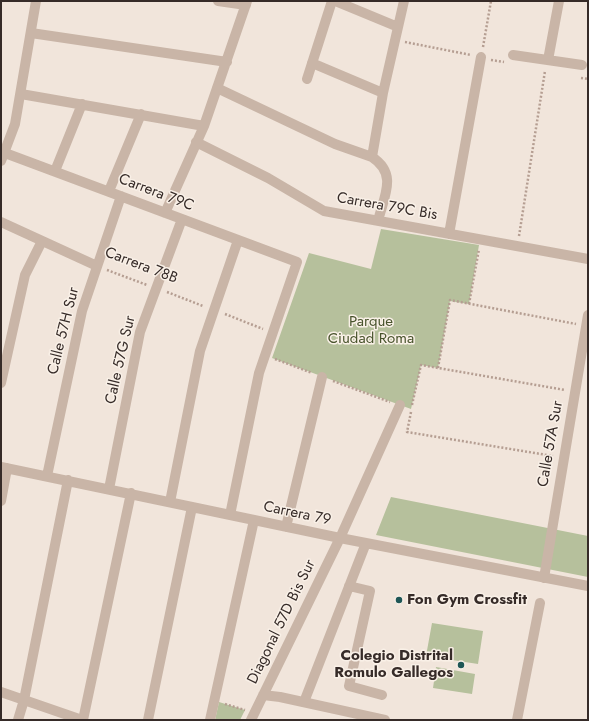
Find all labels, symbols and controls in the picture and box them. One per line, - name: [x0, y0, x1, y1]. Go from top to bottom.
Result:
- street label: Carrera 79C: [116, 170, 196, 216]
- street label: Carrera 79C Bis: [335, 189, 439, 225]
- street label: Carrera 78B: [102, 244, 180, 288]
- street label: Calle 57H Sur: [44, 285, 84, 377]
- park label: Parque Ciudad Roma: [328, 313, 414, 348]
- street label: Calle 57G Sur: [102, 314, 140, 406]
- street label: Calle 57A Sur: [535, 400, 567, 488]
- street label: Carrera 79: [262, 498, 332, 530]
- street label: Diagonal 57D Bis Sur: [244, 557, 320, 687]
- place label: Fon Gym Crossfit: [407, 591, 527, 609]
- marker: Fon Gym Crossfit: [394, 595, 404, 605]
- place label: Colegio Distrital Romulo Gallegos: [334, 647, 453, 682]
- marker: Colegio Distrital Romulo Gallegos: [456, 660, 466, 670]

